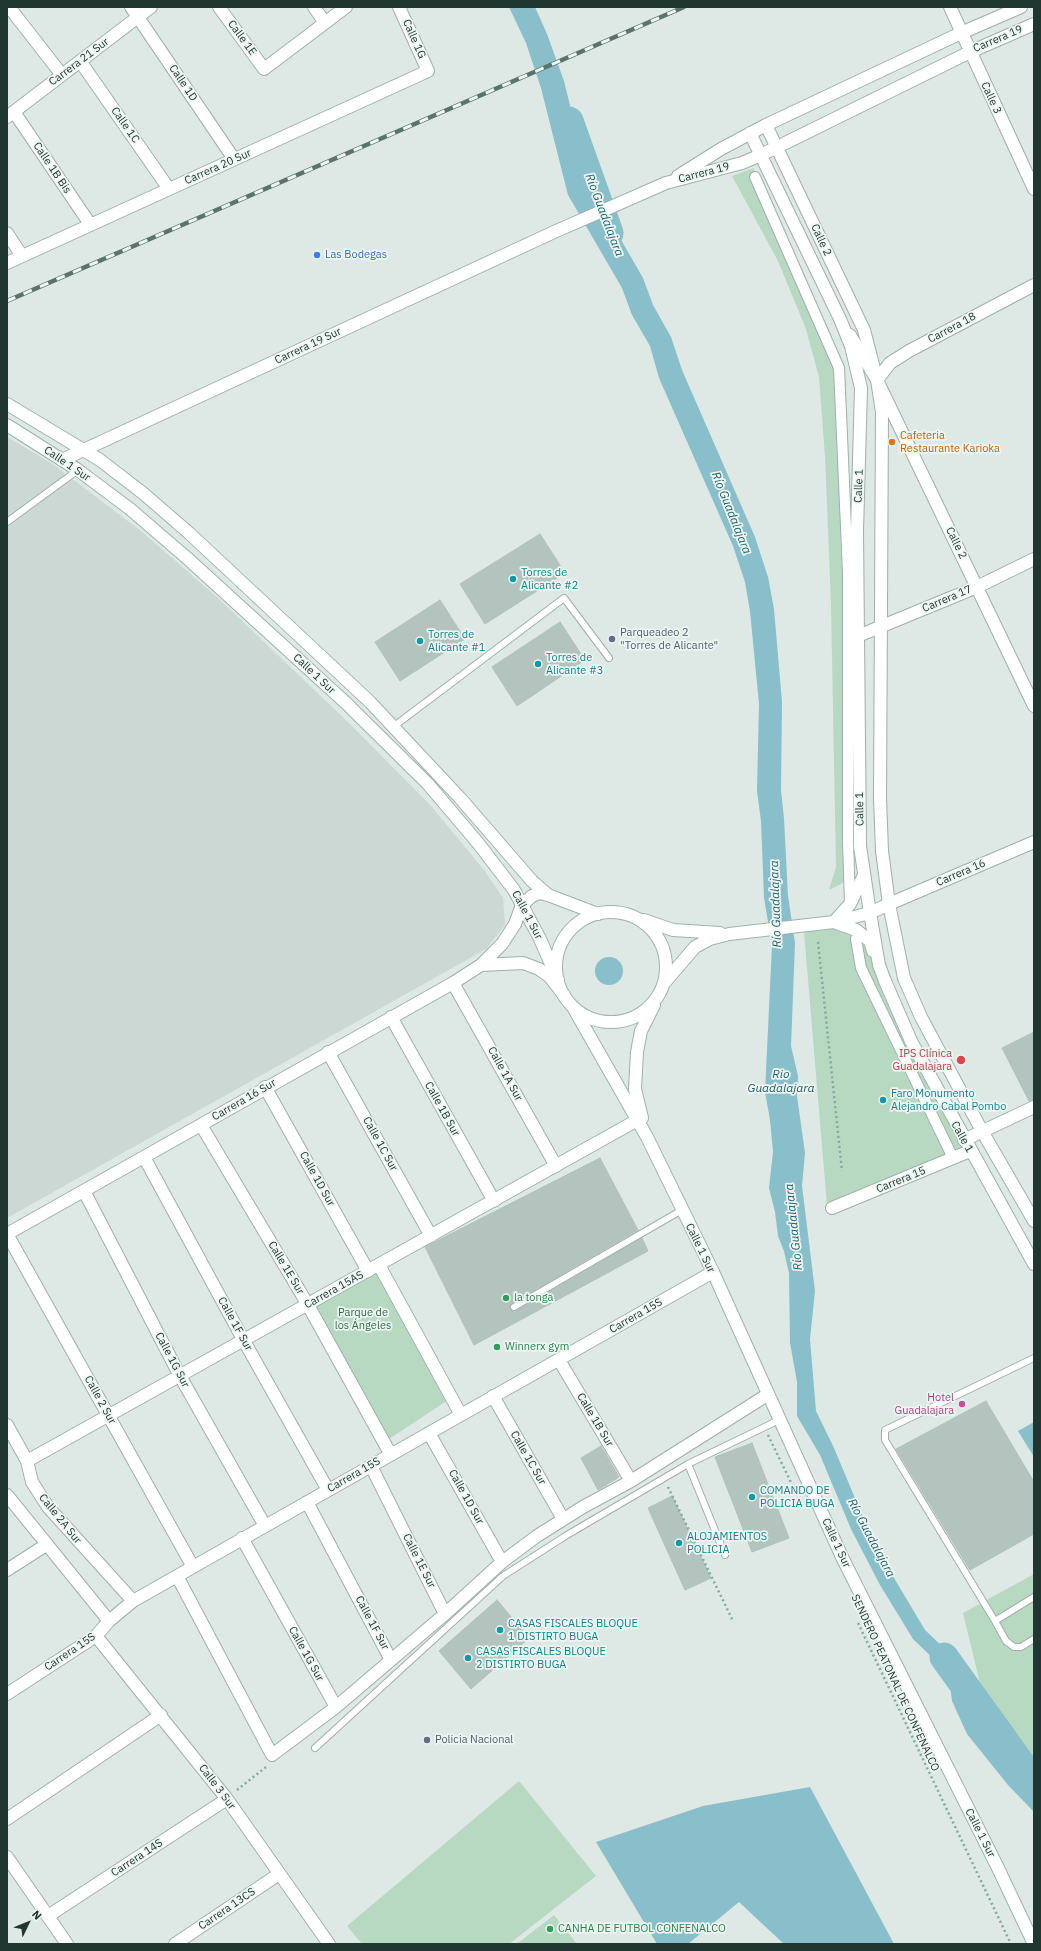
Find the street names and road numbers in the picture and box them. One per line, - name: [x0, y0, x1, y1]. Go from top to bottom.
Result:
- street label: Calle 1G: [400, 17, 428, 61]
- street label: Calle 1E: [225, 18, 259, 58]
- street label: Carrera 19: [971, 23, 1025, 55]
- street label: Carrera 21 Sur: [46, 35, 112, 89]
- street label: Calle 1D: [166, 62, 200, 104]
- street label: Calle 3: [978, 80, 1004, 116]
- street label: Calle 1C: [108, 105, 142, 145]
- street label: Calle 1B Bis: [30, 140, 74, 196]
- street label: Carrera 20 Sur: [183, 146, 253, 188]
- street label: Carrera 19: [677, 160, 731, 186]
- street label: Calle 2: [808, 222, 834, 258]
- street label: Carrera 18: [926, 310, 978, 346]
- street label: Carrera 19 Sur: [273, 325, 343, 367]
- street label: Calle 1 Sur: [41, 444, 93, 484]
- street label: Calle 1: [852, 469, 866, 503]
- street label: Calle 2: [943, 525, 969, 561]
- street label: Carrera 17: [920, 583, 974, 615]
- street label: Calle 1 Sur: [290, 651, 338, 697]
- street label: Calle 1: [853, 792, 867, 826]
- street label: Carrera 16: [934, 857, 988, 889]
- street label: Calle 1 Sur: [509, 888, 545, 942]
- street label: Calle 1A Sur: [485, 1044, 525, 1104]
- street label: Carrera 16 Sur: [210, 1076, 278, 1124]
- street label: Calle 1B Sur: [422, 1079, 462, 1139]
- street label: Calle 1C Sur: [360, 1115, 400, 1173]
- street label: Calle 1: [948, 1119, 976, 1155]
- street label: Calle 1D Sur: [297, 1149, 337, 1209]
- street label: Carrera 15: [874, 1164, 928, 1196]
- street label: Calle 1 Sur: [682, 1221, 718, 1275]
- street label: Calle 1E Sur: [265, 1239, 307, 1297]
- street label: Carrera 15AS: [302, 1268, 366, 1312]
- street label: Calle 1F Sur: [215, 1295, 255, 1353]
- street label: Carrera 15S: [607, 1296, 665, 1336]
- street label: Calle 1G Sur: [152, 1330, 192, 1390]
- street label: Calle 2 Sur: [81, 1374, 119, 1426]
- street label: Calle 1B Sur: [574, 1391, 616, 1449]
- street label: Calle 1C Sur: [507, 1429, 549, 1487]
- street label: Carrera 15S: [325, 1455, 383, 1495]
- street label: Calle 1D Sur: [446, 1467, 486, 1527]
- street label: Calle 2A Sur: [36, 1491, 84, 1547]
- street label: Calle 1 Sur: [819, 1516, 853, 1570]
- street label: Calle 1E Sur: [400, 1531, 438, 1591]
- street label: SENDERO PEATONAL DE CONFENALCO: [848, 1592, 942, 1774]
- street label: Calle 1F Sur: [352, 1594, 392, 1652]
- street label: Calle 1G Sur: [285, 1624, 327, 1684]
- street label: Carrera 15S: [42, 1630, 98, 1674]
- street label: Calle 3 Sur: [196, 1762, 238, 1812]
- street label: Calle 1 Sur: [962, 1806, 998, 1860]
- street label: Carrera 14S: [109, 1836, 165, 1880]
- street label: Carrera 13CS: [196, 1885, 258, 1933]

